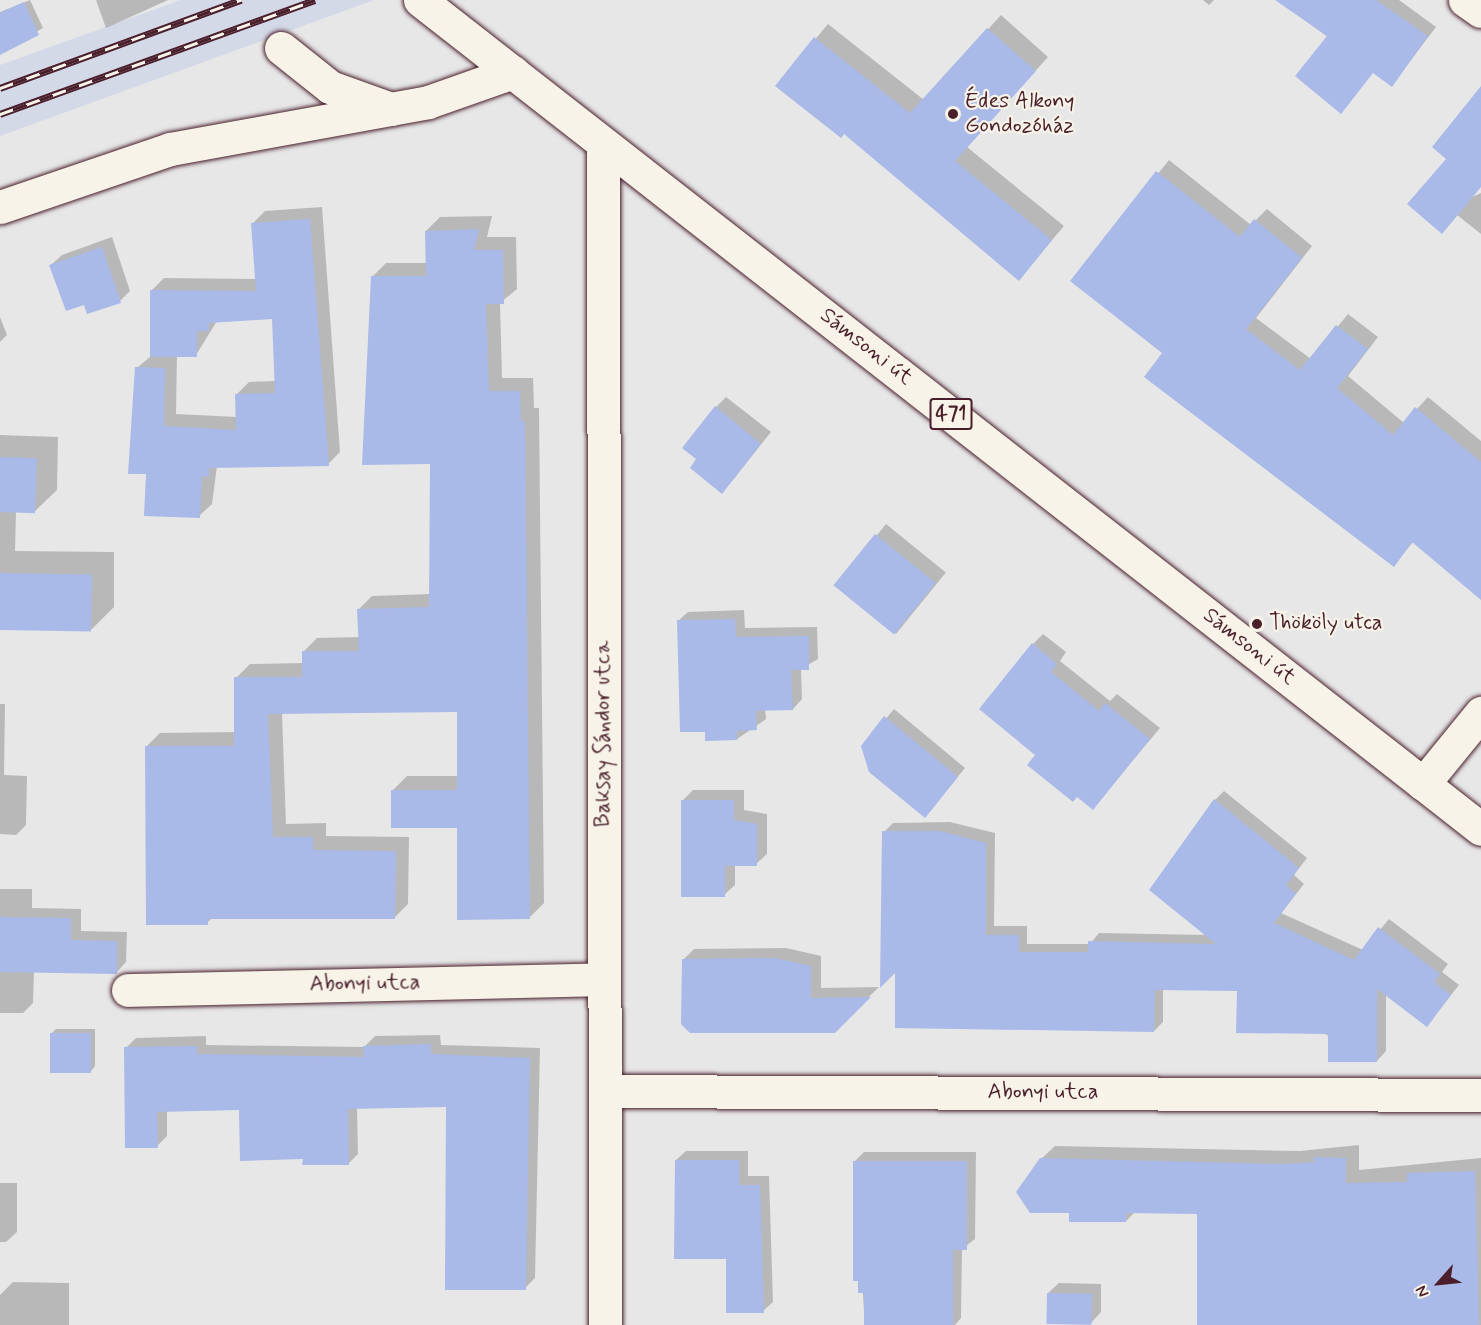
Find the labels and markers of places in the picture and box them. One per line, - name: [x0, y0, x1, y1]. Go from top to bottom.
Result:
- place label: Édes Alkony Gondozóház: [965, 88, 1083, 140]
- marker: Édes Alkony Gondozóház: [946, 107, 960, 121]
- place label: Thököly utca: [1269, 611, 1388, 637]
- marker: Thököly utca: [1250, 617, 1264, 631]

